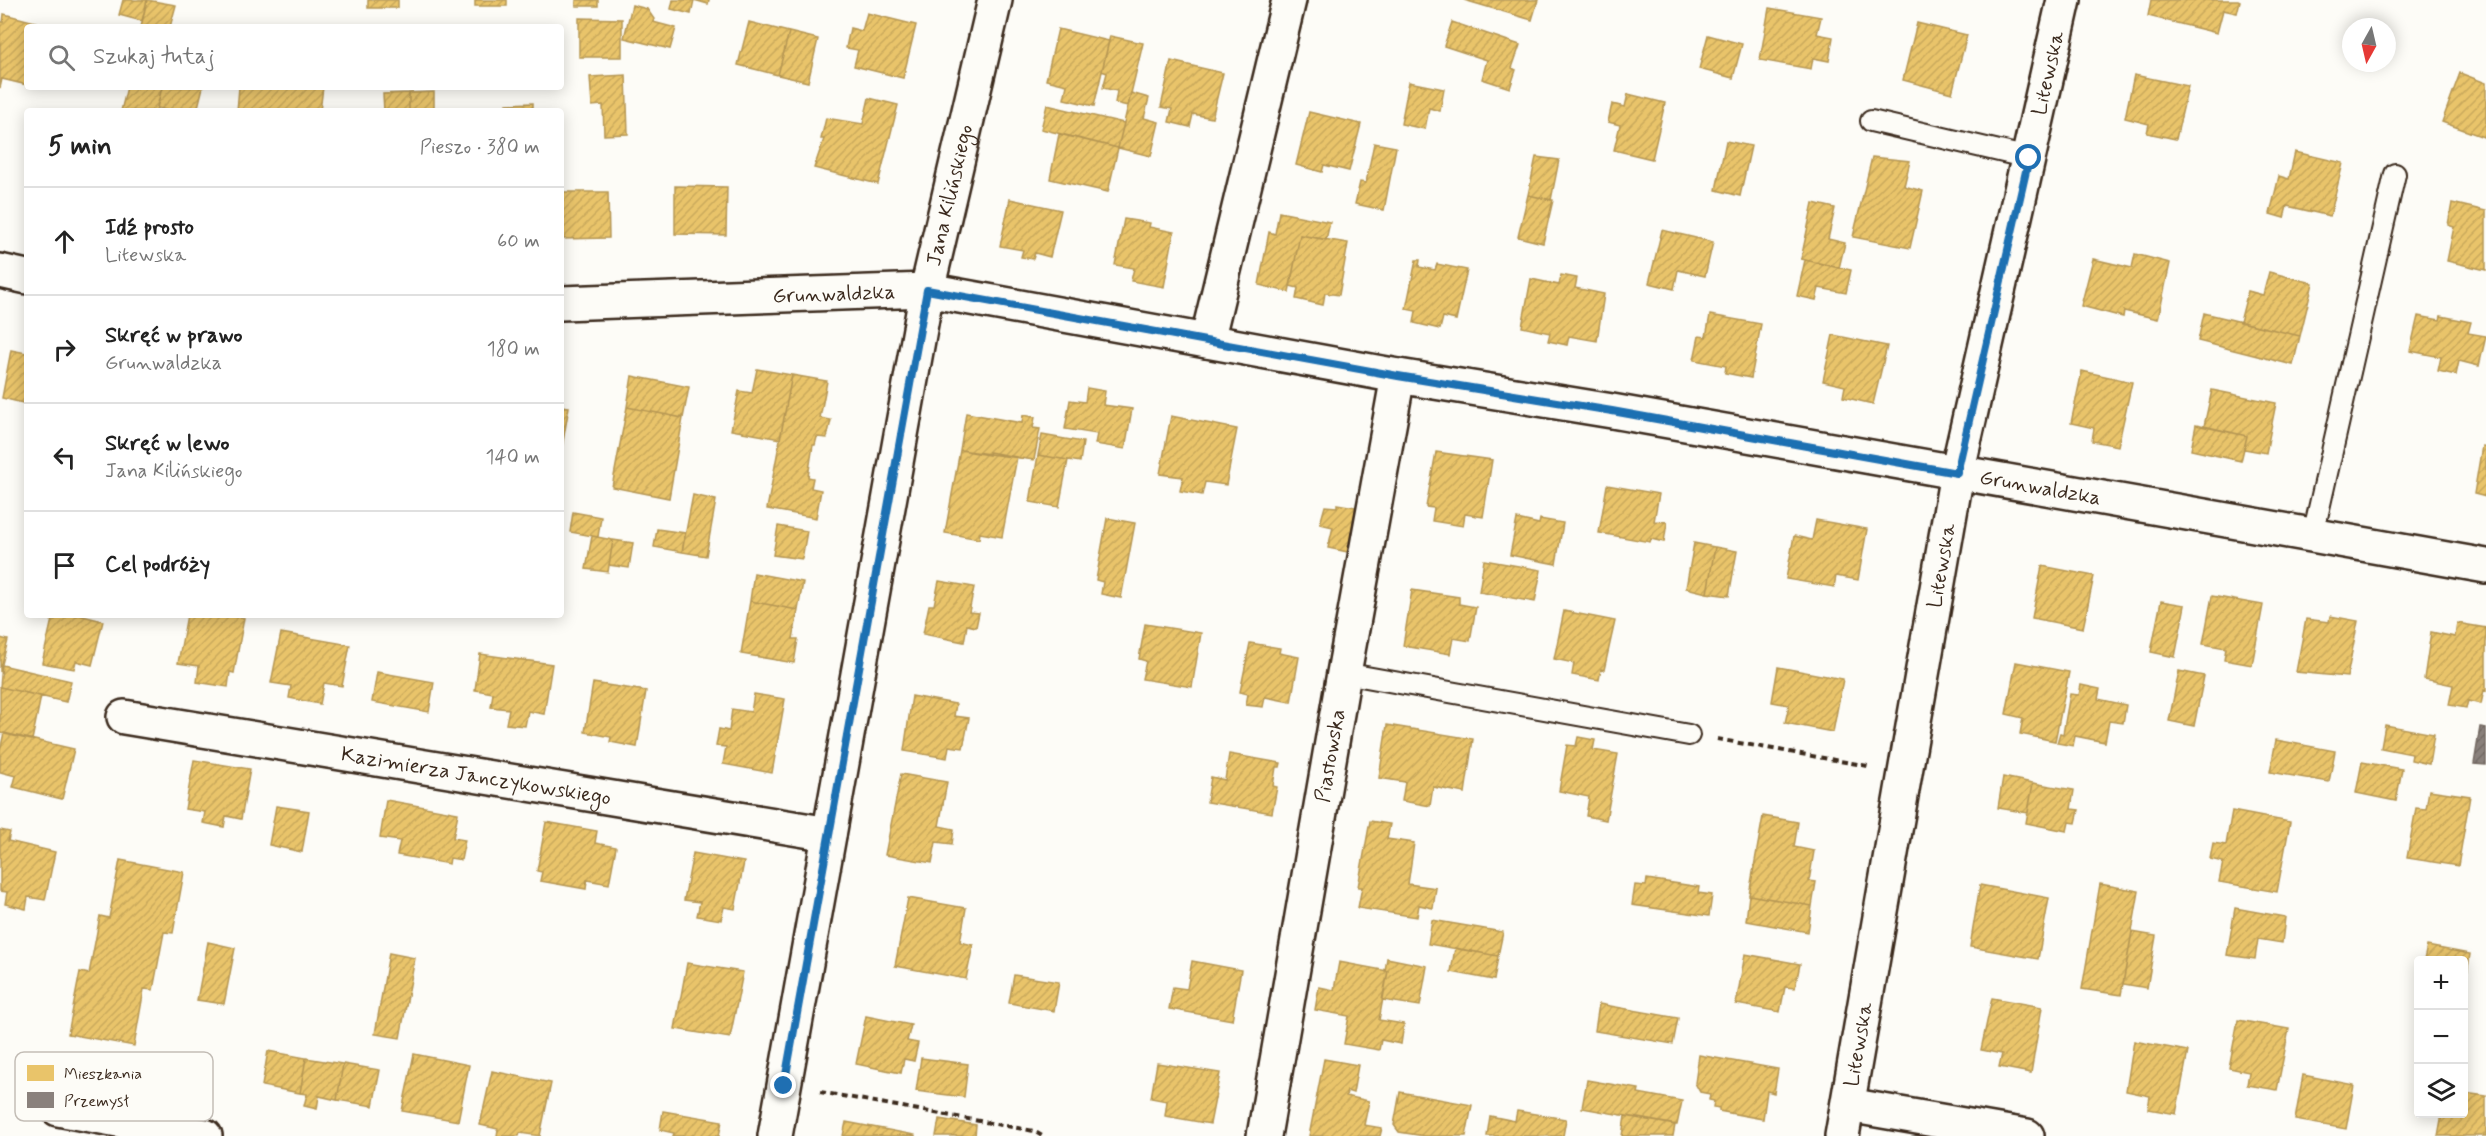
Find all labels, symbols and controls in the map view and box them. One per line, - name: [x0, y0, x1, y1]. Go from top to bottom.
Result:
- north arrow: [2342, 18, 2396, 72]
- search box: [24, 24, 564, 90]
- street label: Litewska: [2025, 28, 2072, 118]
- icon: search: [45, 41, 78, 74]
- text: Szukaj tutaj: [93, 43, 215, 71]
- street label: Jana Kilińskiego: [920, 122, 980, 269]
- text: 5 min: [48, 130, 112, 164]
- text: Pieszo · 380 m: [420, 134, 540, 161]
- route start: [2015, 144, 2041, 170]
- text: Idź prosto: [105, 214, 194, 242]
- icon: ahead: [48, 225, 81, 258]
- text: 60 m: [497, 228, 540, 255]
- text: Litewska: [105, 242, 186, 269]
- street label: Grunwaldzka: [772, 278, 896, 310]
- text: Skręć w prawo: [105, 322, 242, 350]
- icon: right: [48, 333, 81, 366]
- text: 180 m: [487, 336, 540, 363]
- text: Grunwaldzka: [105, 350, 222, 377]
- text: Skręć w lewo: [105, 430, 230, 458]
- icon: left: [48, 441, 81, 474]
- text: 140 m: [486, 444, 540, 471]
- text: Jana Kilińskiego: [105, 458, 242, 485]
- street label: Grunwaldzka: [1977, 463, 2103, 512]
- street label: Litewska: [1921, 521, 1963, 610]
- icon: arrive: [48, 549, 81, 582]
- text: Cel podróży: [105, 551, 210, 579]
- street label: Piastowska: [1309, 707, 1353, 805]
- street label: Kazimierza Janczykowskiego: [339, 740, 613, 813]
- map controls: [2414, 956, 2468, 1118]
- button: +: [2414, 956, 2468, 1010]
- street label: Litewska: [1838, 1000, 1880, 1089]
- button: −: [2414, 1010, 2468, 1064]
- legend: [15, 1052, 213, 1121]
- text: Mieszkania: [64, 1064, 142, 1085]
- button: layers: [2414, 1064, 2468, 1118]
- route end: [770, 1072, 796, 1098]
- text: Przemysł: [64, 1091, 129, 1112]

